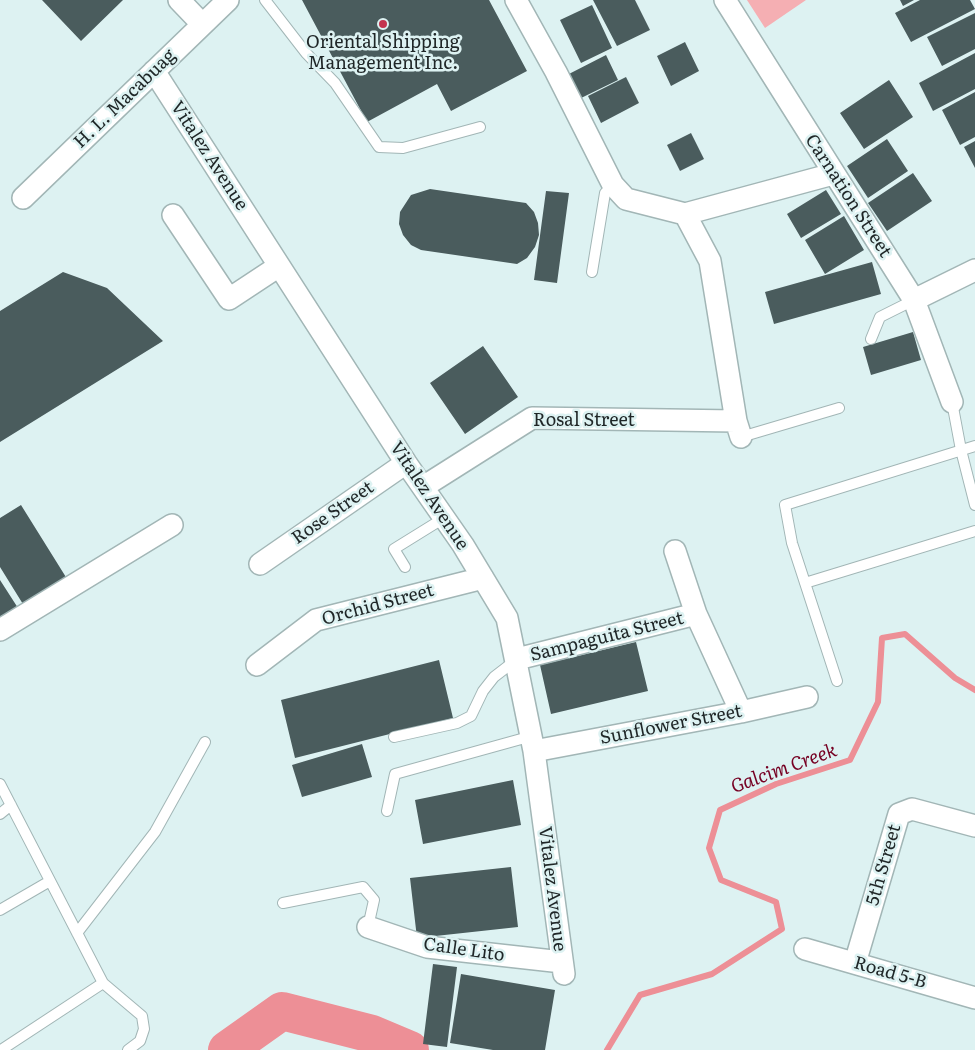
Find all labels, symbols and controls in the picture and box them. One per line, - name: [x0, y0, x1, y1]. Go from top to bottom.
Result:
- marker: Oriental Shipping Management Inc.: [377, 18, 389, 30]
- place label: Oriental Shipping Management Inc.: [306, 32, 460, 74]
- street label: H. L. Macabuag: [70, 45, 180, 153]
- street label: Vitalez Avenue: [166, 97, 252, 215]
- street label: Carnation Street: [800, 131, 896, 261]
- street label: Rosal Street: [533, 410, 635, 432]
- street label: Vitalez Avenue: [385, 438, 473, 554]
- street label: Rose Street: [288, 477, 378, 549]
- street label: Orchid Street: [320, 580, 436, 630]
- street label: Sampaguita Street: [528, 608, 686, 666]
- street label: Sunflower Street: [598, 701, 744, 749]
- water label: Galcim Creek: [728, 739, 840, 799]
- street label: 5th Street: [862, 822, 906, 908]
- street label: Vitalez Avenue: [534, 825, 570, 953]
- street label: Calle Lito: [422, 934, 506, 966]
- street label: Road 5-B: [851, 952, 929, 994]

